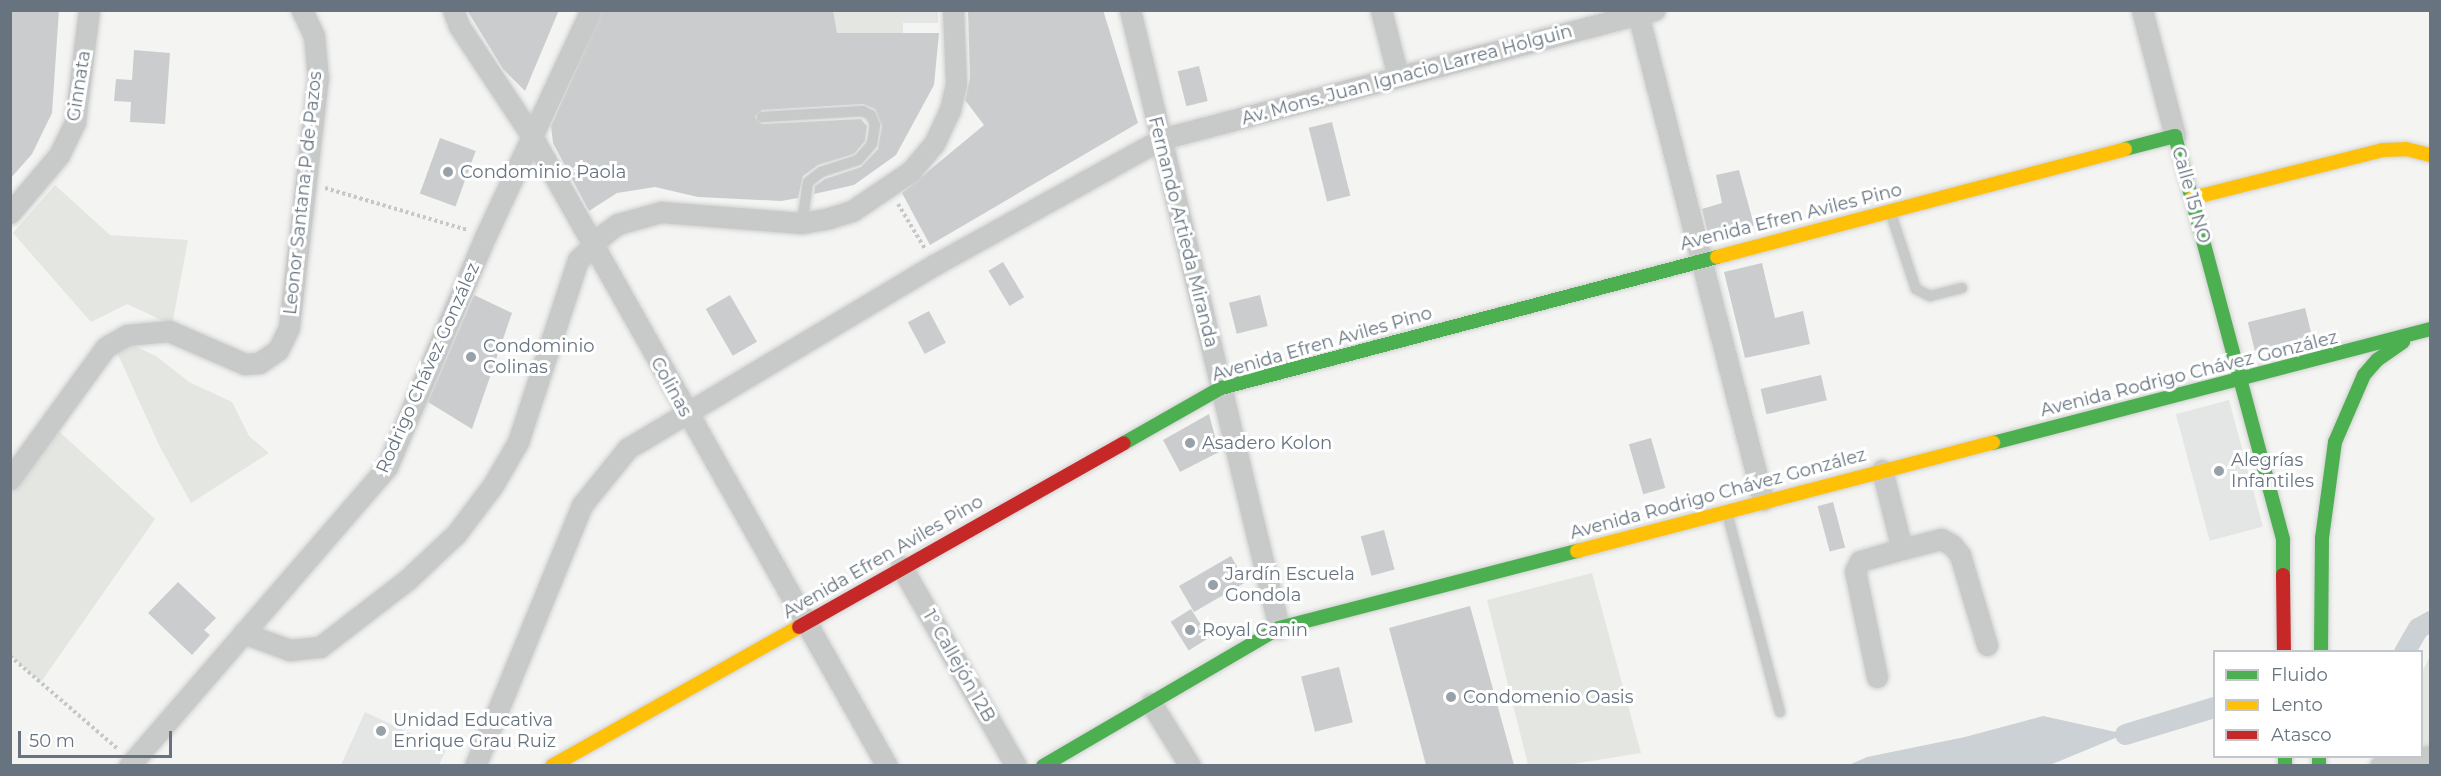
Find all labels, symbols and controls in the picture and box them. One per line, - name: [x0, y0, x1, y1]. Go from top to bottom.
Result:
- street label: Av. Mons. Juan Ignacio Larrea Holguin: [1239, 20, 1575, 130]
- street label: Ginnata: [63, 49, 95, 123]
- street label: Leonor Santana P de Pazos: [279, 70, 327, 316]
- street label: Fernando Artieda Miranda: [1144, 114, 1222, 350]
- street label: Calle 15 NO: [2167, 144, 2215, 246]
- place label: Condominio Paola: [460, 161, 626, 183]
- marker: Condominio Paola: [441, 165, 455, 179]
- street label: Avenida Efren Aviles Pino: [1678, 179, 1904, 255]
- street label: Rodrigo Chávez González: [372, 259, 484, 477]
- street label: Avenida Efren Aviles Pino: [1210, 302, 1434, 386]
- street label: Avenida Rodrigo Chávez González: [2038, 327, 2340, 421]
- place label: Condominio Colinas: [483, 336, 595, 378]
- marker: Condominio Colinas: [464, 350, 478, 364]
- street label: Colinas: [646, 353, 696, 421]
- place label: Asadero Kolon: [1202, 432, 1332, 454]
- marker: Asadero Kolon: [1183, 436, 1197, 450]
- street label: Avenida Rodrigo Chávez González: [1568, 444, 1868, 544]
- place label: Alegrías Infantiles: [2231, 450, 2314, 492]
- marker: Alegrías Infantiles: [2212, 464, 2226, 478]
- street label: Avenida Efren Aviles Pino: [779, 491, 987, 623]
- place label: Jardín Escuela Gondola: [1225, 564, 1355, 606]
- marker: Jardín Escuela Gondola: [1206, 578, 1220, 592]
- street label: 1° Callejón 12B: [918, 606, 1000, 726]
- place label: Royal Canin: [1202, 619, 1308, 641]
- marker: Royal Canin: [1183, 623, 1197, 637]
- legend: [2213, 650, 2423, 758]
- text: Fluido: [2271, 664, 2328, 686]
- place label: Condomenio Oasis: [1463, 686, 1633, 708]
- marker: Condomenio Oasis: [1444, 690, 1458, 704]
- text: Lento: [2271, 694, 2323, 716]
- place label: Unidad Educativa Enrique Grau Ruiz: [393, 710, 556, 752]
- scale bar: [21, 719, 176, 757]
- marker: Unidad Educativa Enrique Grau Ruiz: [374, 724, 388, 738]
- text: Atasco: [2271, 724, 2331, 746]
- text: 50 m: [29, 730, 75, 752]

